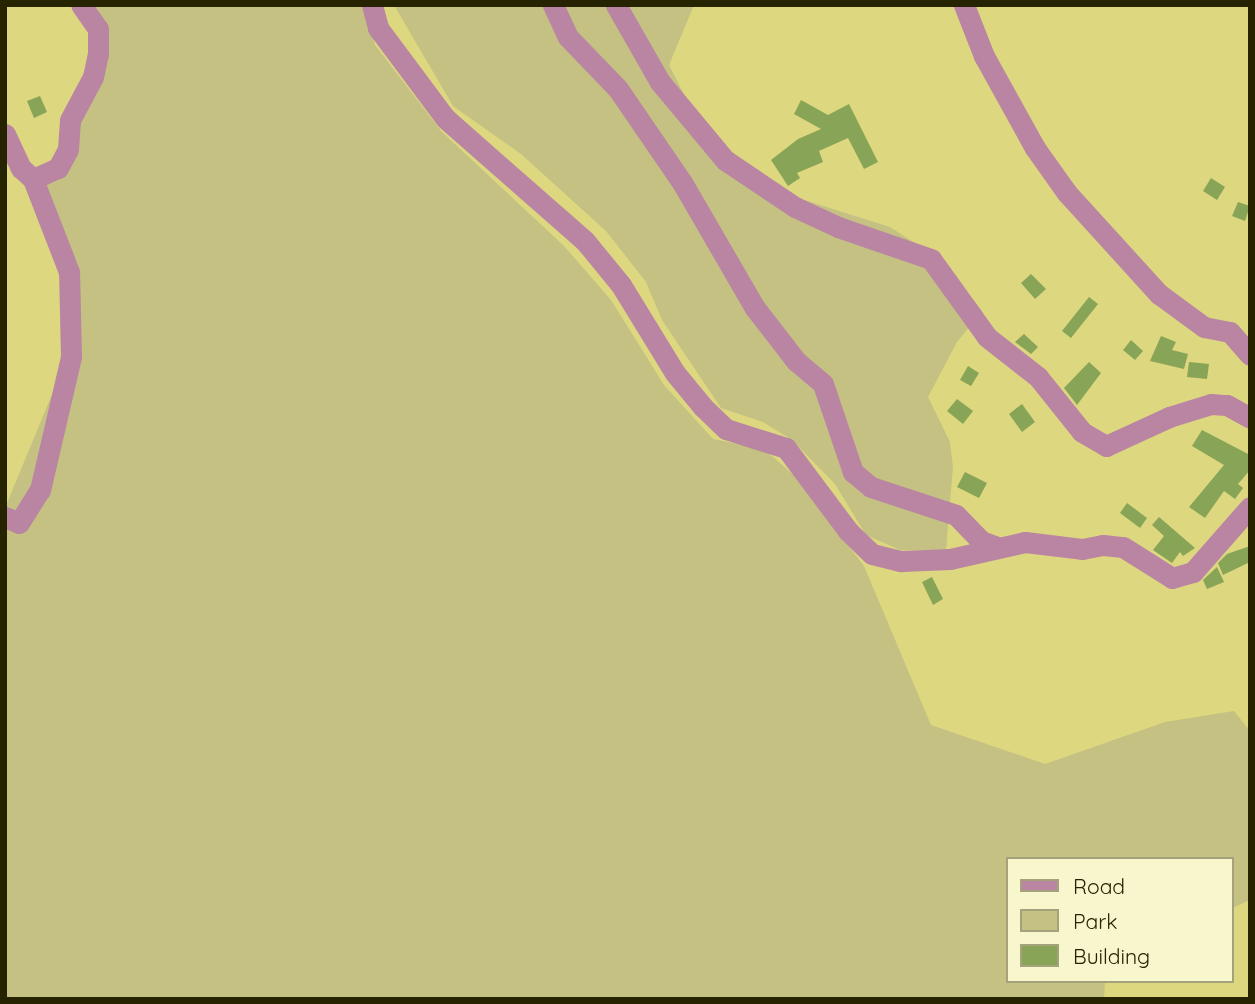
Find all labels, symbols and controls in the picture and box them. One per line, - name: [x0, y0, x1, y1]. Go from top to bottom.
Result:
- legend: [1006, 857, 1234, 983]
- text: Road: [1073, 873, 1125, 899]
- text: Park: [1073, 908, 1117, 934]
- text: Building: [1073, 943, 1150, 969]

